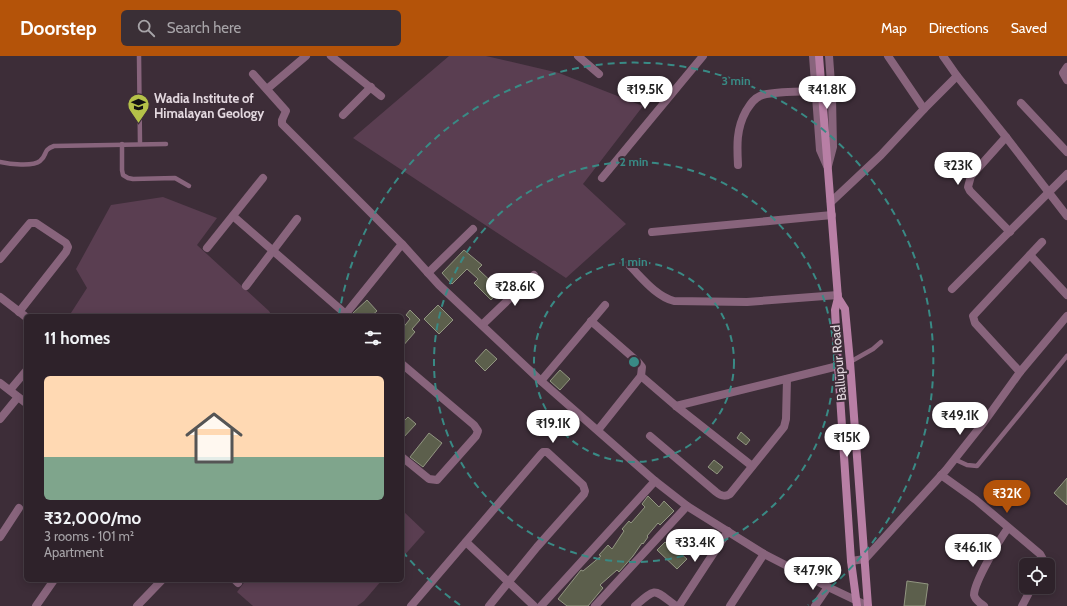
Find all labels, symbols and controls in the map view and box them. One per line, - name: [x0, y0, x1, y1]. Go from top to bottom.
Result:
- search box: [121, 10, 401, 46]
- text: Doorstep: [20, 17, 97, 40]
- icon: search: [135, 17, 157, 39]
- text: Search here: [167, 19, 241, 37]
- text: Map: [881, 19, 907, 37]
- text: Directions: [929, 19, 989, 37]
- text: Saved: [1011, 19, 1047, 37]
- text: 3 min: [721, 73, 751, 88]
- pin: ₹19.5K: [612, 76, 678, 110]
- pin: ₹41.8K: [794, 76, 860, 110]
- text: ₹19.5K: [627, 81, 664, 97]
- text: ₹41.8K: [808, 81, 846, 97]
- place label: Wadia Institute of Himalayan Geology: [154, 90, 264, 121]
- school or university icon: Wadia Institute of Himalayan Geology: [126, 92, 152, 125]
- pin: ₹23K: [934, 152, 982, 186]
- text: 2 min: [620, 154, 648, 169]
- text: ₹23K: [943, 157, 973, 173]
- text: 1 min: [620, 254, 648, 269]
- pin: ₹28.6K: [482, 273, 548, 307]
- text: ₹28.6K: [495, 278, 535, 294]
- street label: Ballupur Road: [827, 324, 849, 402]
- icon: filters: [362, 327, 384, 349]
- text: 11 homes: [44, 328, 110, 348]
- centre of rings: [627, 355, 641, 369]
- icon: home: [178, 402, 250, 474]
- pin: ₹49.1K: [927, 402, 993, 436]
- text: ₹49.1K: [941, 407, 979, 423]
- pin: ₹19.1K: [520, 410, 586, 444]
- text: ₹19.1K: [536, 415, 570, 431]
- pin: ₹15K: [823, 424, 871, 458]
- text: ₹15K: [833, 429, 861, 445]
- pin: ₹32K: [983, 480, 1031, 514]
- text: ₹32K: [992, 485, 1022, 501]
- text: ₹32,000/mo: [44, 508, 141, 528]
- text: 3 rooms · 101 m²: [44, 528, 134, 544]
- pin: ₹33.4K: [662, 529, 728, 563]
- text: ₹33.4K: [675, 534, 715, 550]
- pin: ₹46.1K: [940, 534, 1006, 568]
- text: ₹46.1K: [954, 539, 992, 555]
- text: Apartment: [44, 544, 104, 560]
- pin: ₹47.9K: [780, 557, 846, 591]
- map controls: [1019, 558, 1055, 594]
- button: locate: [1019, 558, 1055, 594]
- text: ₹47.9K: [793, 562, 833, 578]

